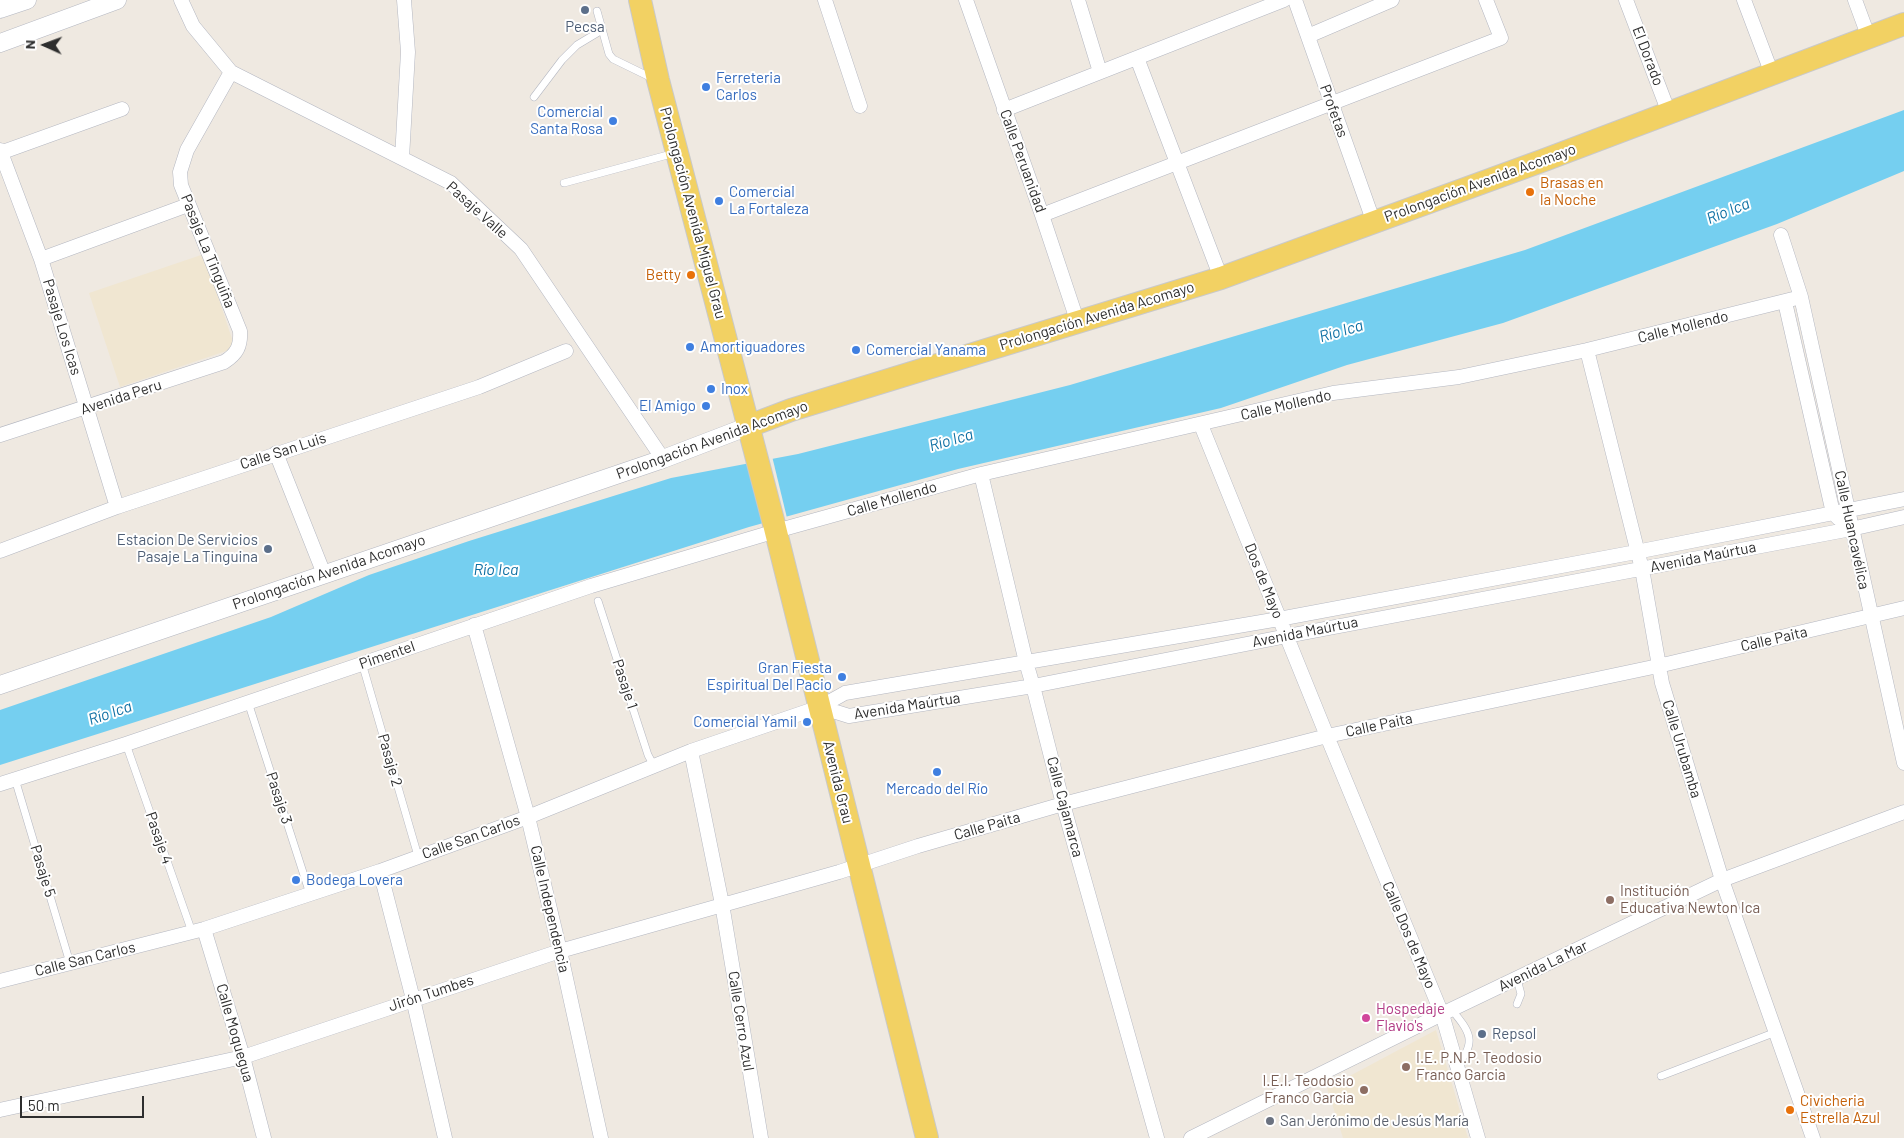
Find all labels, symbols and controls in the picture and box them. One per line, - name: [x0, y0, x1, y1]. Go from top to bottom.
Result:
- marker: Pecsa: [579, 4, 591, 16]
- place label: Pecsa: [565, 18, 605, 36]
- north arrow: [20, 20, 70, 70]
- street label: El Dorado: [1628, 24, 1668, 88]
- text: N: [21, 40, 38, 49]
- place label: Ferreteria Carlos: [716, 69, 781, 104]
- marker: Ferreteria Carlos: [700, 81, 712, 93]
- street label: Profetas: [1316, 82, 1352, 140]
- place label: Comercial Santa Rosa: [530, 103, 603, 138]
- street label: Prolongación Avenida Miguel Grau: [656, 105, 730, 321]
- street label: Calle Peruanidad: [996, 107, 1050, 215]
- marker: Comercial Santa Rosa: [607, 115, 619, 127]
- street label: Prolongación Avenida Acomayo: [1382, 140, 1578, 226]
- place label: Brasas en la Noche: [1540, 174, 1604, 209]
- street label: Pasaje Valle: [442, 178, 512, 242]
- place label: Comercial La Fortaleza: [729, 183, 809, 218]
- marker: Brasas en la Noche: [1524, 186, 1536, 198]
- street label: Pasaje La Tinguiña: [177, 191, 239, 311]
- water label: Río Ica: [1704, 194, 1752, 228]
- marker: Comercial La Fortaleza: [713, 195, 725, 207]
- place label: Betty: [646, 266, 681, 284]
- marker: Betty: [685, 269, 697, 281]
- street label: Pasaje Los Icas: [39, 277, 85, 377]
- street label: Prolongación Avenida Acomayo: [998, 278, 1196, 354]
- street label: Calle Mollendo: [1636, 307, 1730, 347]
- water label: Río Ica: [1317, 316, 1365, 346]
- place label: Amortiguadores: [700, 338, 805, 356]
- marker: Amortiguadores: [684, 341, 696, 353]
- place label: Comercial Yanama: [866, 341, 986, 359]
- marker: Comercial Yanama: [850, 344, 862, 356]
- street label: Avenida Peru: [78, 375, 164, 419]
- place label: Inox: [721, 380, 748, 398]
- marker: Inox: [705, 383, 717, 395]
- street label: Calle Mollendo: [1239, 386, 1333, 424]
- street label: Prolongación Avenida Acomayo: [614, 397, 810, 483]
- place label: El Amigo: [639, 397, 696, 415]
- marker: El Amigo: [700, 400, 712, 412]
- water label: Río Ica: [927, 425, 975, 455]
- street label: Calle San Luis: [238, 429, 328, 473]
- street label: Calle Huancavélica: [1831, 469, 1873, 591]
- street label: Calle Mollendo: [845, 478, 939, 520]
- place label: Estacion De Servicios Pasaje La Tinguina: [117, 531, 258, 566]
- street label: Prolongación Avenida Acomayo: [230, 531, 428, 613]
- street label: Avenida Maúrtua: [1648, 538, 1758, 576]
- street label: Dos de Mayo: [1241, 541, 1287, 621]
- marker: Estacion De Servicios Pasaje La Tinguina: [262, 543, 274, 555]
- water label: Río Ica: [474, 560, 518, 580]
- street label: Avenida Maúrtua: [1250, 613, 1360, 651]
- street label: Calle Paita: [1739, 623, 1809, 655]
- street label: Pimentel: [357, 637, 417, 673]
- street label: Pasaje 1: [609, 657, 641, 711]
- place label: Gran Fiesta Espiritual Del Pacio: [707, 659, 832, 694]
- marker: Gran Fiesta Espiritual Del Pacio: [836, 671, 848, 683]
- street label: Avenida Maúrtua: [852, 689, 962, 723]
- water label: Río Ica: [86, 697, 134, 729]
- street label: Calle Urubamba: [1658, 698, 1706, 800]
- street label: Calle Paita: [1344, 709, 1414, 741]
- place label: Comercial Yamil: [693, 713, 797, 731]
- marker: Comercial Yamil: [801, 716, 813, 728]
- street label: Pasaje 2: [374, 732, 406, 788]
- street label: Avenida Grau: [819, 739, 857, 825]
- street label: Calle Cajamarca: [1043, 755, 1087, 859]
- marker: Mercado del Río: [931, 766, 943, 778]
- street label: Pasaje 3: [262, 770, 296, 826]
- place label: Mercado del Río: [886, 780, 988, 798]
- street label: Calle Paita: [952, 808, 1022, 844]
- street label: Pasaje 4: [142, 809, 176, 867]
- street label: Calle San Carlos: [420, 811, 522, 863]
- street label: Pasaje 5: [27, 843, 59, 899]
- street label: Calle Independencia: [527, 844, 573, 974]
- place label: Bodega Lovera: [306, 871, 403, 889]
- marker: Bodega Lovera: [290, 874, 302, 886]
- street label: Calle Dos de Mayo: [1378, 879, 1440, 991]
- place label: Institución Educativa Newton Ica: [1620, 882, 1760, 917]
- marker: Institución Educativa Newton Ica: [1604, 894, 1616, 906]
- street label: Avenida La Mar: [1495, 937, 1591, 995]
- street label: Calle San Carlos: [33, 938, 137, 980]
- street label: Calle Cerro Azul: [724, 970, 758, 1072]
- street label: Jirón Tumbes: [386, 971, 476, 1015]
- street label: Calle Moquegua: [212, 982, 258, 1084]
- place label: Hospedaje Flavio's: [1376, 1000, 1445, 1035]
- marker: Hospedaje Flavio's: [1360, 1012, 1372, 1024]
- place label: Repsol: [1492, 1025, 1536, 1043]
- marker: Repsol: [1476, 1028, 1488, 1040]
- place label: I.E. P.N.P. Teodosio Franco Garcia: [1416, 1049, 1542, 1084]
- marker: I.E. P.N.P. Teodosio Franco Garcia: [1400, 1061, 1412, 1073]
- place label: I.E.I. Teodosio Franco Garcia: [1262, 1072, 1354, 1107]
- marker: I.E.I. Teodosio Franco Garcia: [1358, 1084, 1370, 1096]
- scale bar: [22, 1086, 146, 1118]
- place label: Civicheria Estrella Azul: [1800, 1092, 1880, 1127]
- text: 50 m: [28, 1096, 60, 1114]
- marker: Civicheria Estrella Azul: [1784, 1104, 1796, 1116]
- place label: San Jerónimo de Jesús María: [1280, 1112, 1469, 1130]
- marker: San Jerónimo de Jesús María: [1264, 1115, 1276, 1127]

